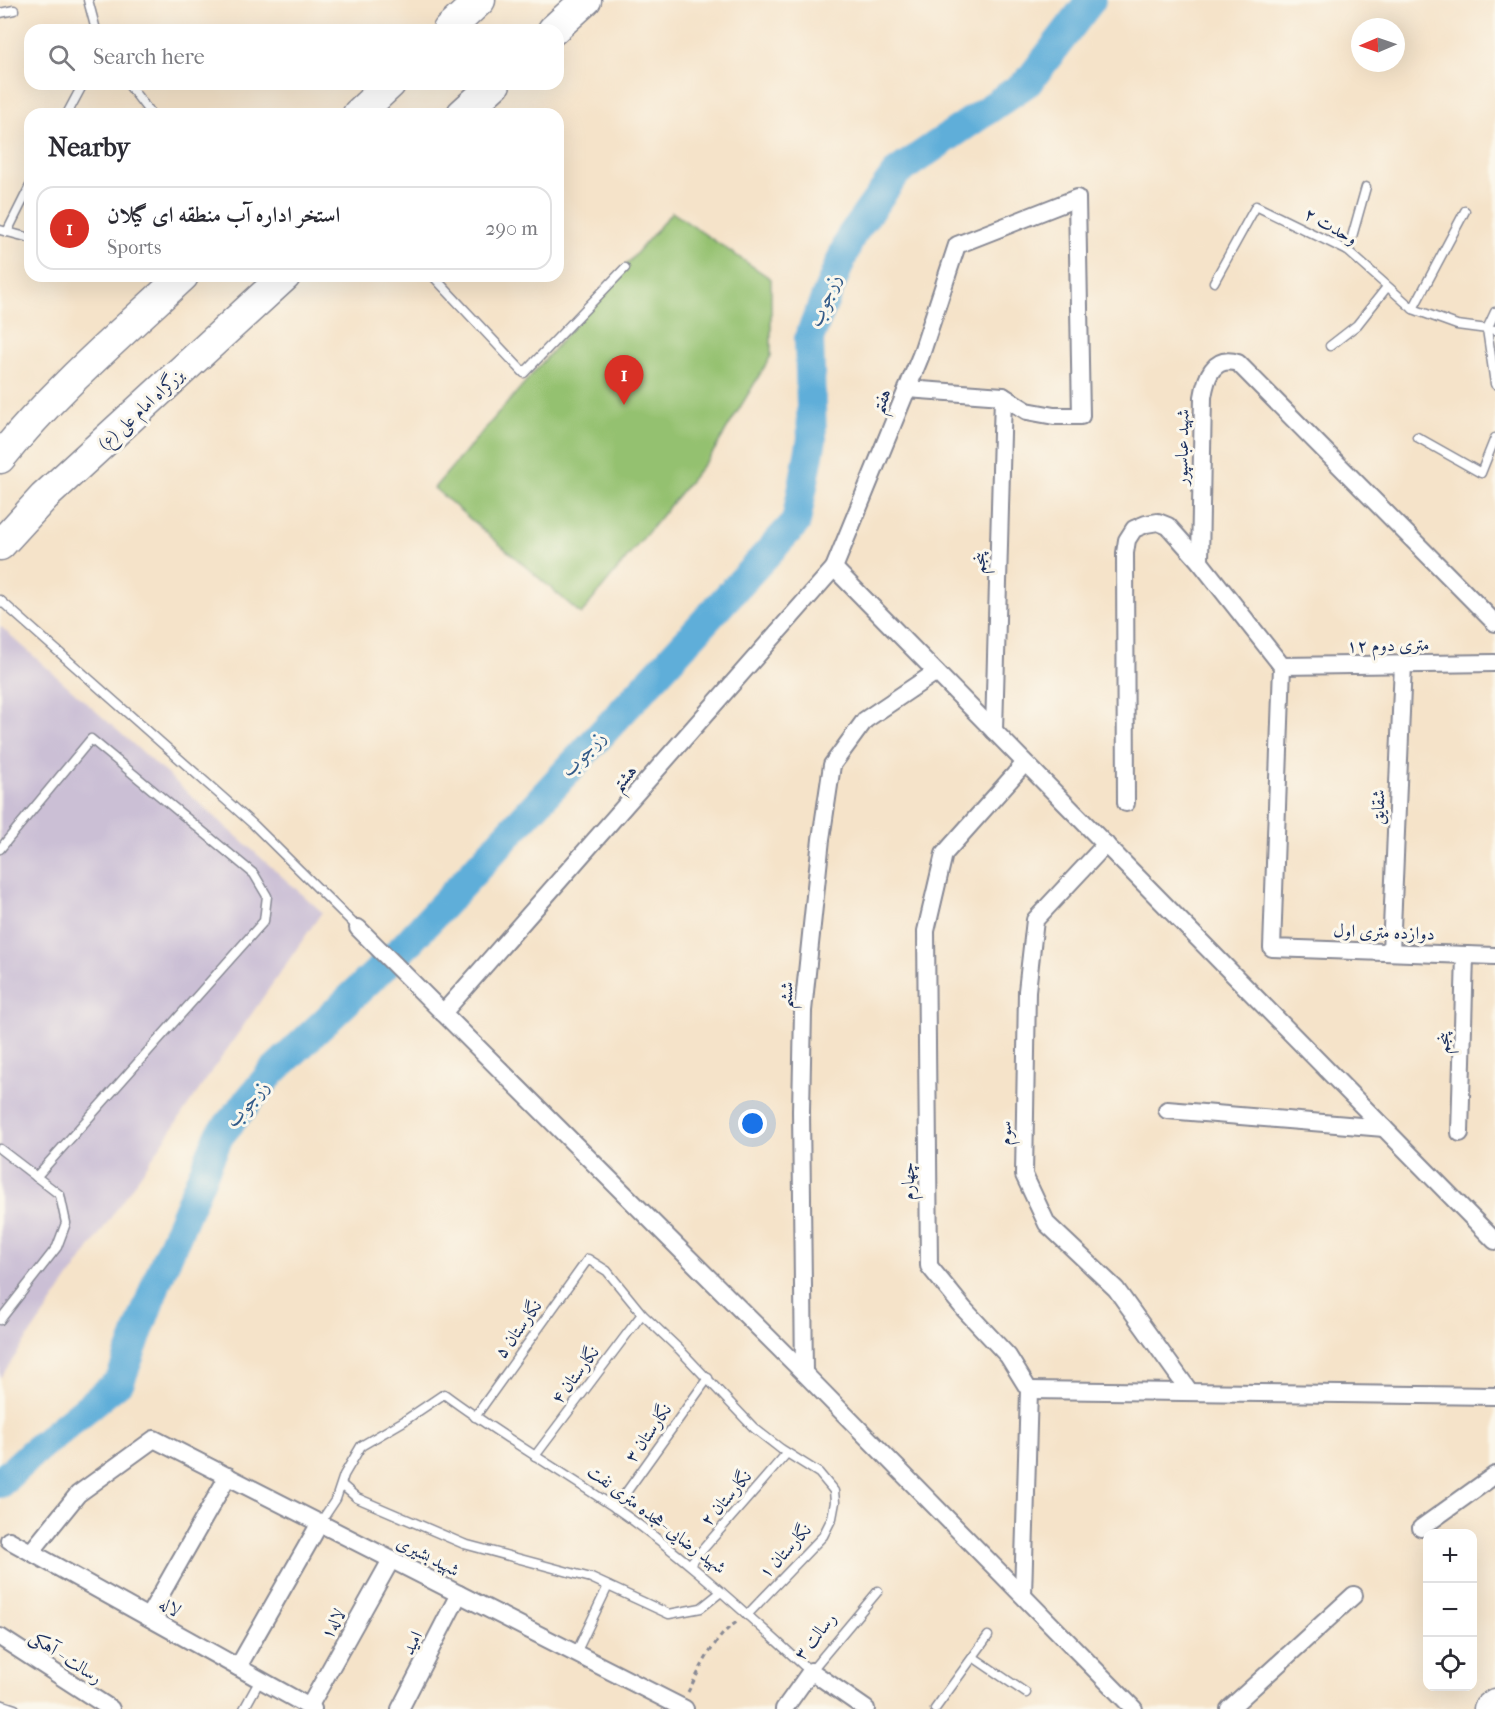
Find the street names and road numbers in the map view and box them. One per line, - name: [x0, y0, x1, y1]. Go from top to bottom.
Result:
- street label: وحدت ۲: [1300, 203, 1361, 250]
- street label: بزرگراه امام علی (ع): [93, 363, 192, 458]
- street label: هفتم: [867, 386, 902, 419]
- street label: شهید عباسپور: [1171, 409, 1195, 487]
- street label: پنجم: [969, 551, 996, 574]
- street label: ۱۲ متری دوم: [1346, 634, 1430, 662]
- street label: هشتم: [607, 761, 647, 801]
- street label: شقایق: [1367, 789, 1390, 825]
- street label: دوازده متری اول: [1333, 920, 1435, 945]
- street label: ششم: [775, 981, 805, 1010]
- street label: پنجم: [1433, 1031, 1460, 1054]
- street label: سوم: [995, 1121, 1021, 1146]
- street label: چهارم: [898, 1162, 924, 1200]
- street label: نگارستان ۵: [489, 1295, 547, 1363]
- street label: نگارستان ۴: [545, 1341, 604, 1408]
- street label: نگارستان ۳: [619, 1399, 676, 1467]
- street label: شهید رضایی -هجده متری نفت: [583, 1460, 730, 1579]
- street label: نگارستان ۲: [695, 1465, 756, 1530]
- street label: نگارستان ۱: [753, 1518, 816, 1583]
- street label: شهید بشیری: [392, 1532, 463, 1582]
- street label: لاله: [155, 1593, 184, 1622]
- street label: لاله۱: [317, 1605, 350, 1643]
- street label: رسالت ۳: [790, 1608, 841, 1664]
- street label: رسالت - آهکی: [24, 1626, 106, 1690]
- street label: امید: [398, 1628, 427, 1659]

